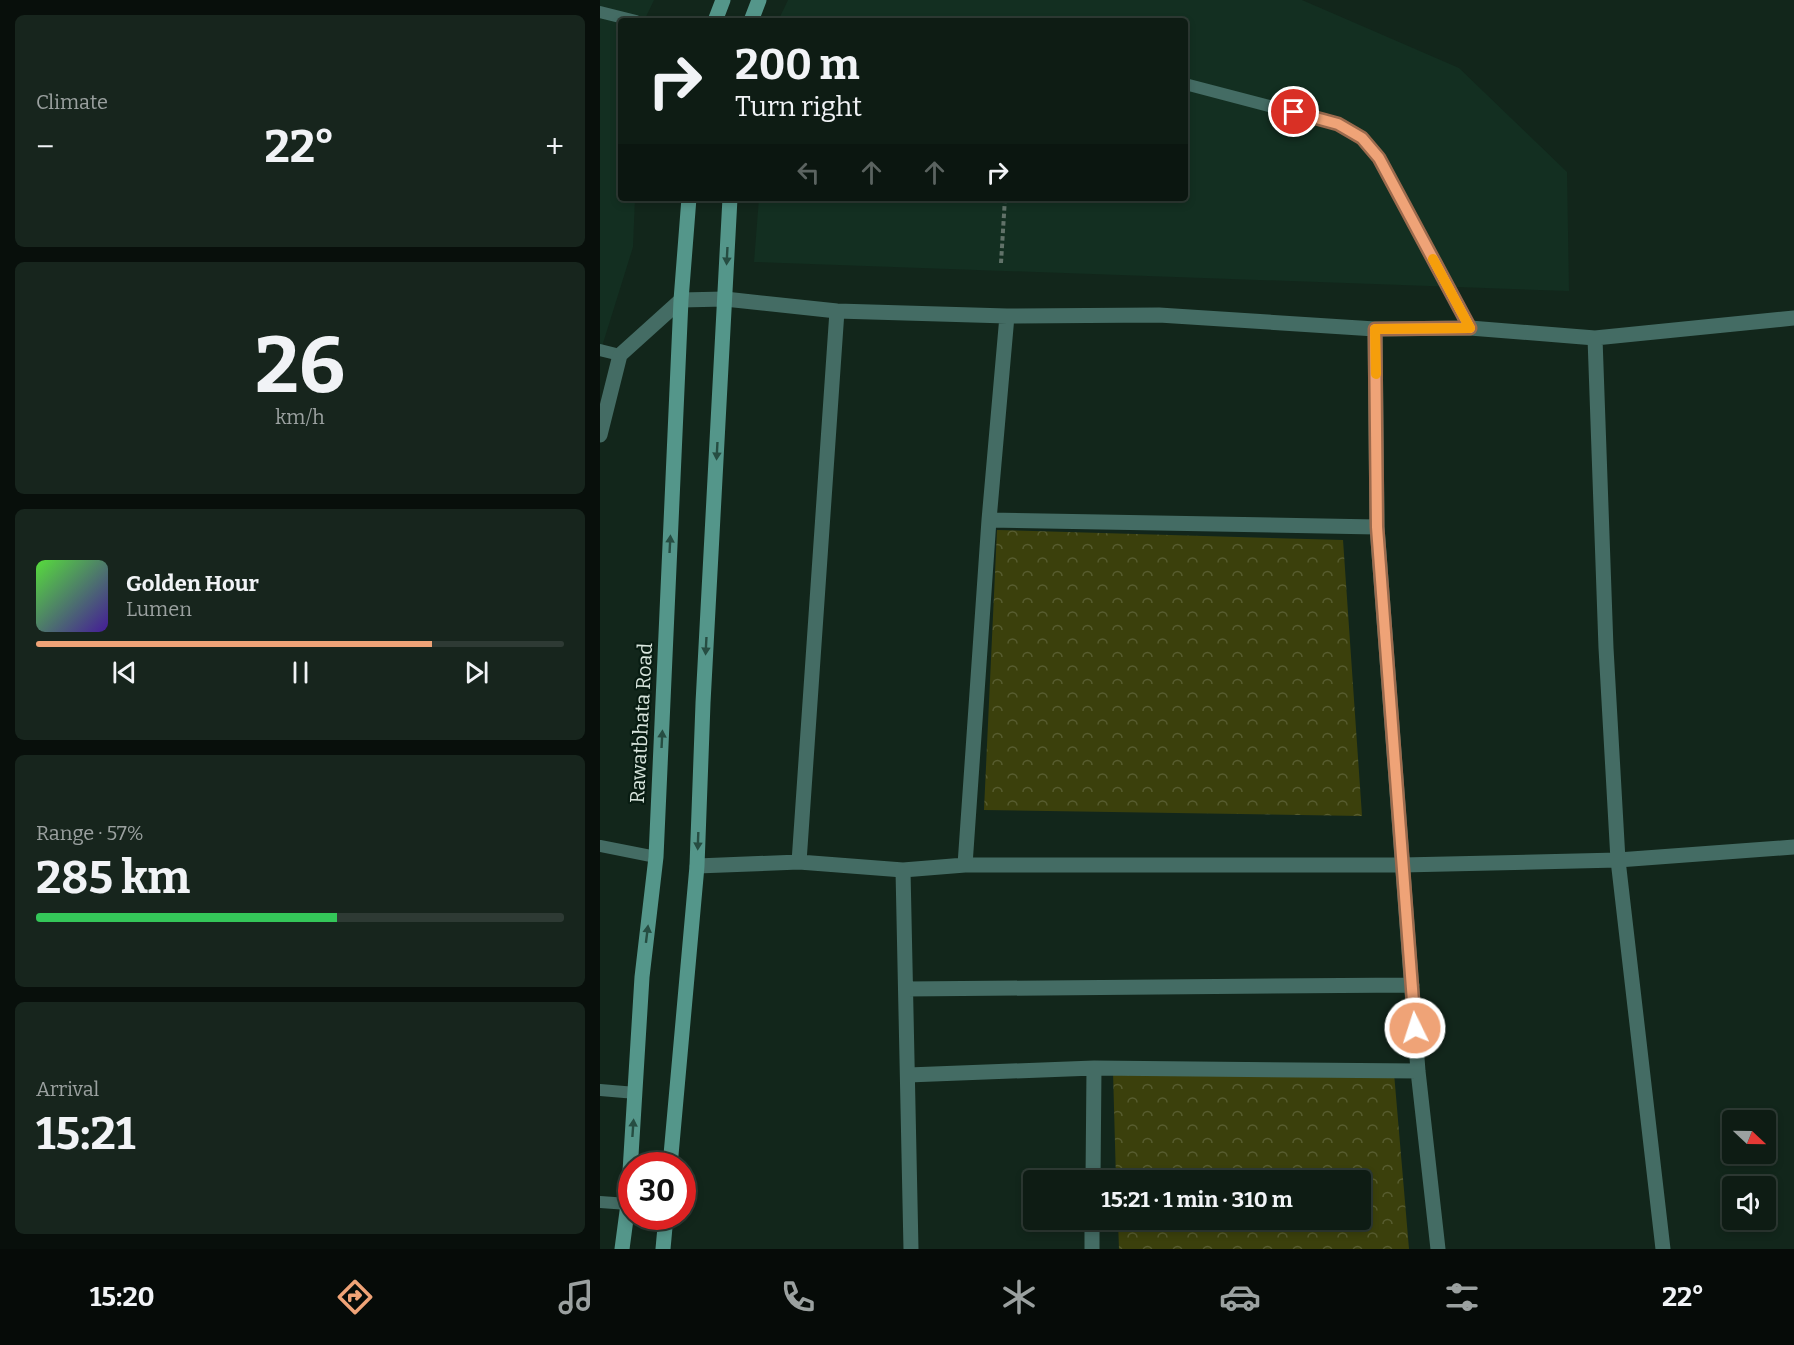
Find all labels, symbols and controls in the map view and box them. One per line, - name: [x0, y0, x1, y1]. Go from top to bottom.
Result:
- text: 200 m: [735, 40, 860, 90]
- icon: right: [636, 42, 714, 120]
- pin: [1268, 86, 1319, 137]
- text: Climate: [36, 90, 108, 114]
- text: Turn right: [735, 91, 862, 123]
- icon: arrive: [1277, 95, 1310, 128]
- text: 22°: [264, 120, 335, 174]
- text: −: [36, 127, 54, 167]
- text: +: [545, 127, 564, 167]
- icon: left: [792, 156, 825, 189]
- icon: ahead: [855, 156, 888, 189]
- icon: ahead: [918, 156, 951, 189]
- icon: right: [981, 156, 1014, 189]
- one-way arrow: [723, 247, 732, 266]
- text: 26: [255, 319, 345, 413]
- text: km/h: [275, 405, 325, 429]
- one-way arrow: [712, 442, 721, 461]
- one-way arrow: [666, 535, 675, 554]
- text: Golden Hour: [126, 570, 259, 597]
- text: Lumen: [126, 597, 192, 621]
- one-way arrow: [701, 636, 711, 655]
- street label: Rawatbhata Road: [625, 642, 657, 804]
- icon: previous: [108, 656, 141, 689]
- icon: pause: [284, 656, 317, 689]
- icon: next: [460, 656, 493, 689]
- one-way arrow: [657, 730, 666, 749]
- text: Range · 57%: [36, 821, 144, 845]
- one-way arrow: [693, 831, 702, 850]
- text: 285 km: [36, 851, 190, 905]
- one-way arrow: [643, 924, 652, 943]
- position arrow: [1383, 996, 1447, 1060]
- text: Arrival: [36, 1077, 99, 1101]
- text: 15:21: [36, 1107, 135, 1161]
- north arrow: [1722, 1110, 1776, 1164]
- map controls: [1722, 1110, 1776, 1230]
- one-way arrow: [628, 1119, 638, 1138]
- speed limit sign: 30: [618, 1152, 696, 1230]
- button: sound: [1722, 1176, 1776, 1230]
- text: 15:21 · 1 min · 310 m: [1101, 1186, 1293, 1213]
- icon: directions: [334, 1276, 376, 1318]
- icon: music: [555, 1276, 597, 1318]
- icon: phone: [777, 1276, 819, 1318]
- icon: climate: [998, 1276, 1040, 1318]
- icon: car: [1219, 1276, 1261, 1318]
- icon: filters: [1441, 1276, 1483, 1318]
- text: 15:20: [90, 1281, 155, 1313]
- text: 22°: [1662, 1281, 1704, 1313]

